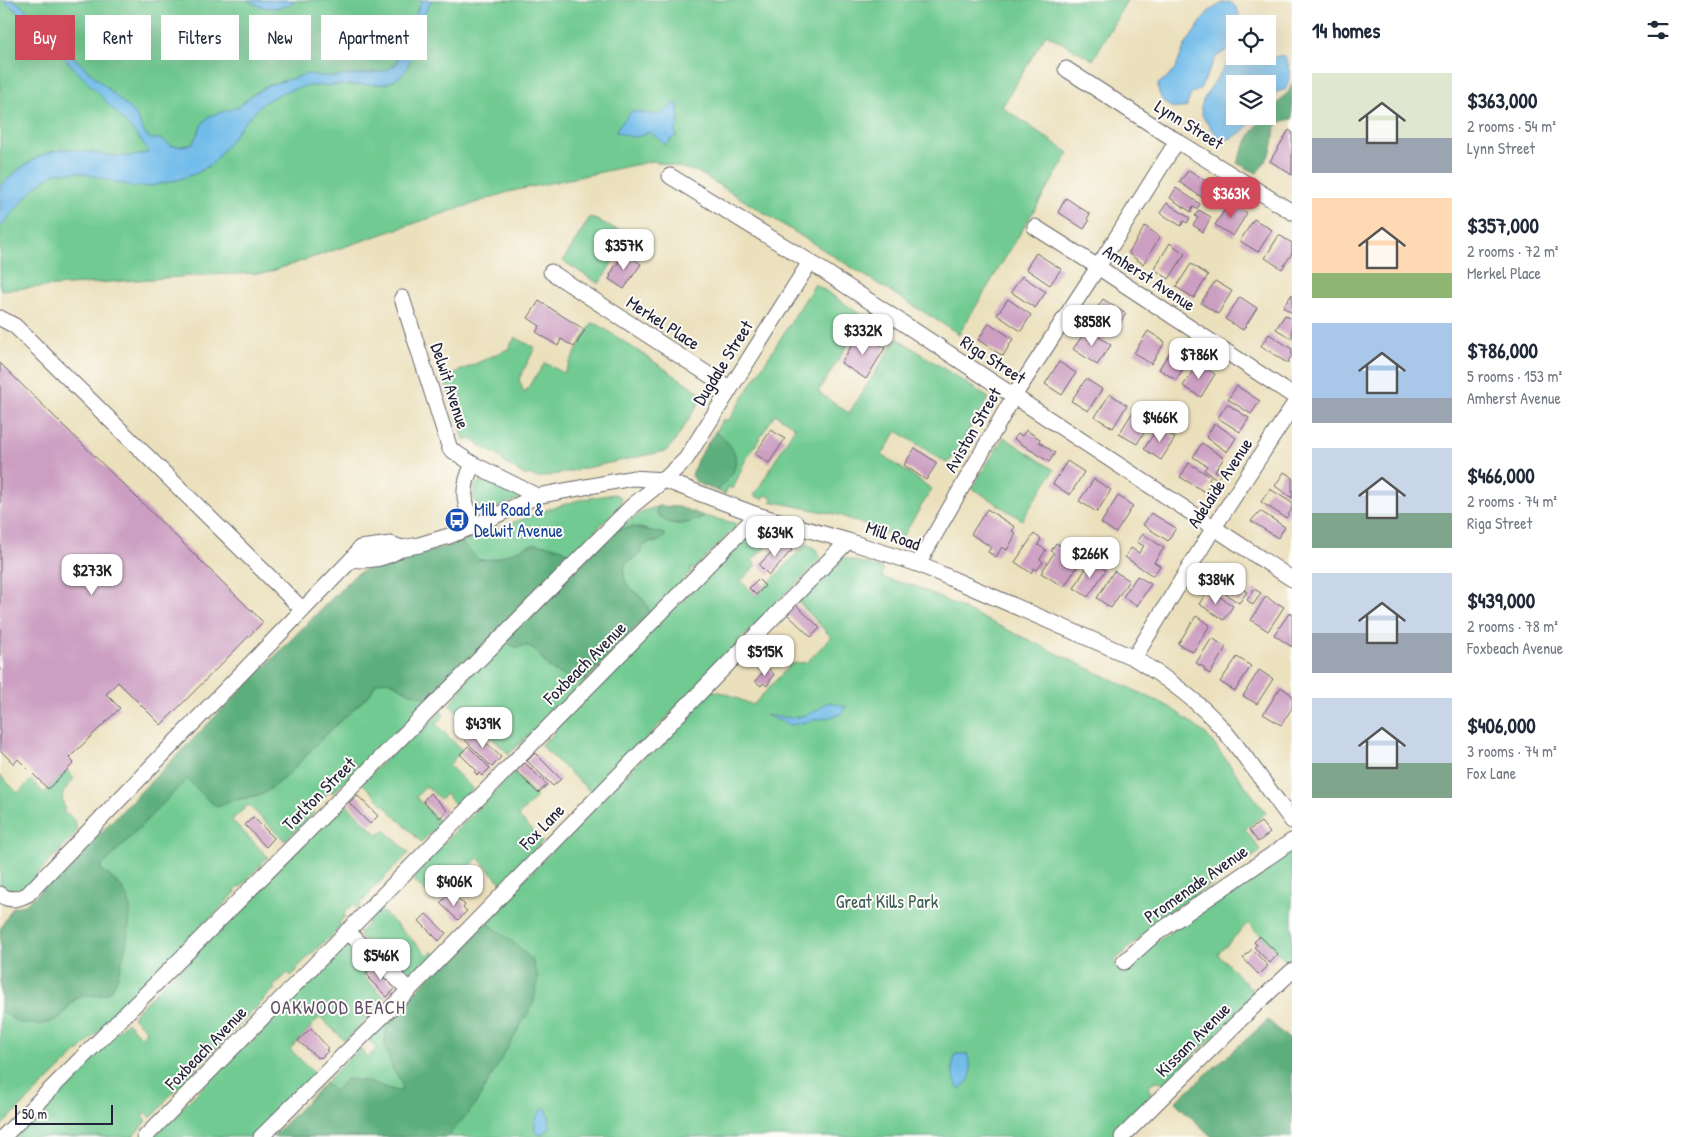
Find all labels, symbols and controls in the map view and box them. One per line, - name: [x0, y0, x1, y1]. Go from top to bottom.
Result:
- chip: Buy: [15, 15, 75, 60]
- chip: Rent: [85, 15, 151, 60]
- chip: Filters: [161, 15, 239, 60]
- chip: New: [249, 15, 311, 60]
- chip: Apartment: [321, 15, 427, 60]
- map controls: [1226, 15, 1276, 125]
- button: locate: [1226, 15, 1276, 65]
- text: 14 homes: [1312, 16, 1380, 45]
- icon: filters: [1644, 16, 1672, 44]
- button: layers: [1226, 75, 1276, 125]
- text: $363,000: [1467, 86, 1537, 115]
- icon: home: [1352, 93, 1412, 153]
- street label: Lynn Street: [1150, 94, 1229, 156]
- text: 2 rooms · 54 m²: [1467, 115, 1556, 137]
- text: Lynn Street: [1467, 137, 1535, 159]
- pin: $363K: [1196, 176, 1266, 219]
- text: $363K: [1212, 182, 1250, 204]
- text: $357,000: [1467, 211, 1539, 240]
- icon: home: [1352, 218, 1412, 278]
- pin: $357K: [589, 228, 659, 271]
- text: $357K: [605, 234, 643, 256]
- street label: Amherst Avenue: [1098, 238, 1200, 317]
- text: 2 rooms · 72 m²: [1467, 240, 1558, 262]
- text: Merkel Place: [1467, 262, 1541, 284]
- street label: Merkel Place: [622, 289, 705, 356]
- pin: $858K: [1057, 304, 1127, 347]
- text: $858K: [1073, 310, 1111, 332]
- pin: $332K: [828, 314, 898, 356]
- street label: Dugdale Street: [687, 315, 759, 410]
- text: $332K: [844, 319, 882, 341]
- street label: Riga Street: [956, 329, 1031, 390]
- text: $786,000: [1467, 336, 1538, 365]
- pin: $786K: [1164, 338, 1234, 380]
- street label: Delwit Avenue: [425, 340, 476, 432]
- text: $786K: [1180, 343, 1218, 365]
- icon: home: [1352, 343, 1412, 403]
- text: 5 rooms · 153 m²: [1467, 365, 1562, 387]
- street label: Aviston Street: [938, 382, 1007, 477]
- text: Amherst Avenue: [1467, 387, 1561, 409]
- pin: $466K: [1125, 400, 1195, 443]
- text: $466K: [1142, 406, 1178, 428]
- street label: Adelaide Avenue: [1181, 433, 1258, 533]
- text: $466,000: [1467, 461, 1535, 490]
- icon: home: [1352, 468, 1412, 528]
- text: 2 rooms · 74 m²: [1467, 490, 1557, 512]
- place label: Mill Road & Delwit Avenue: [474, 497, 563, 543]
- bus stop icon: Mill Road & Delwit Avenue: [444, 507, 470, 533]
- text: Riga Street: [1467, 512, 1532, 534]
- street label: Mill Road: [863, 515, 924, 556]
- pin: $634K: [740, 516, 810, 558]
- text: $634K: [757, 521, 793, 543]
- pin: $266K: [1055, 536, 1125, 579]
- text: $266K: [1072, 542, 1108, 564]
- pin: $273K: [57, 554, 127, 596]
- text: $273K: [72, 559, 112, 581]
- pin: $384K: [1181, 562, 1251, 605]
- text: $384K: [1198, 568, 1234, 590]
- text: $439,000: [1467, 586, 1535, 615]
- icon: home: [1352, 593, 1412, 653]
- text: 2 rooms · 78 m²: [1467, 615, 1558, 637]
- street label: Foxbeach Avenue: [537, 616, 632, 710]
- pin: $515K: [730, 634, 800, 677]
- text: Foxbeach Avenue: [1467, 637, 1563, 659]
- text: $515K: [747, 640, 783, 662]
- pin: $439K: [448, 706, 518, 749]
- text: $406,000: [1467, 711, 1536, 740]
- text: $439K: [465, 712, 501, 734]
- icon: home: [1352, 718, 1412, 778]
- text: 3 rooms · 74 m²: [1467, 740, 1557, 762]
- street label: Tarlton Street: [276, 751, 362, 836]
- text: Fox Lane: [1467, 762, 1516, 784]
- street label: Fox Lane: [513, 798, 570, 856]
- street label: Promenade Avenue: [1139, 839, 1253, 929]
- pin: $406K: [419, 864, 489, 907]
- text: $406K: [436, 870, 472, 892]
- park label: Great Kills Park: [836, 889, 939, 914]
- pin: $546K: [346, 938, 416, 981]
- text: $546K: [363, 944, 399, 966]
- district label: OAKWOOD BEACH: [270, 994, 406, 1020]
- street label: Kissam Avenue: [1150, 997, 1236, 1083]
- street label: Foxbeach Avenue: [158, 1000, 252, 1096]
- scale bar: [15, 1102, 112, 1125]
- text: 50 m: [22, 1104, 47, 1123]

